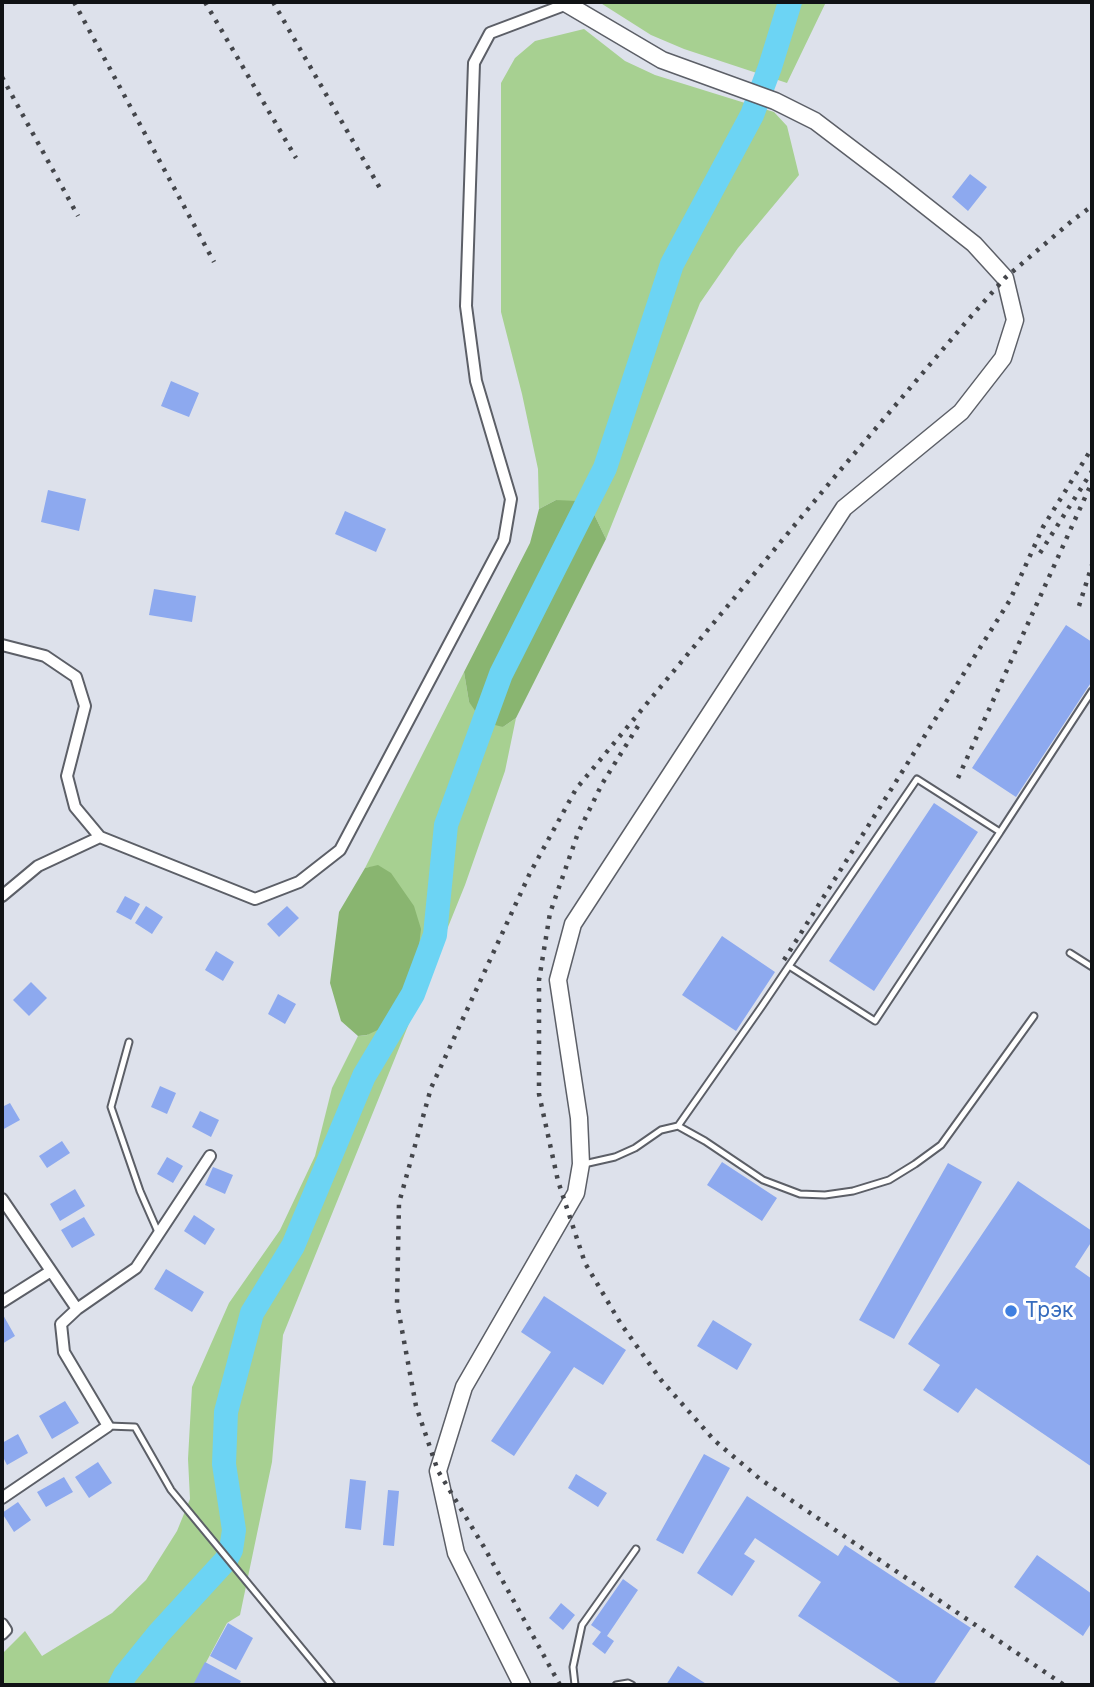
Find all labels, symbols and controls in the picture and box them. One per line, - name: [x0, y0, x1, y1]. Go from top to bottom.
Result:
- place label: Трэк: [1025, 1298, 1073, 1324]
- marker: Трэк: [1003, 1303, 1019, 1319]

